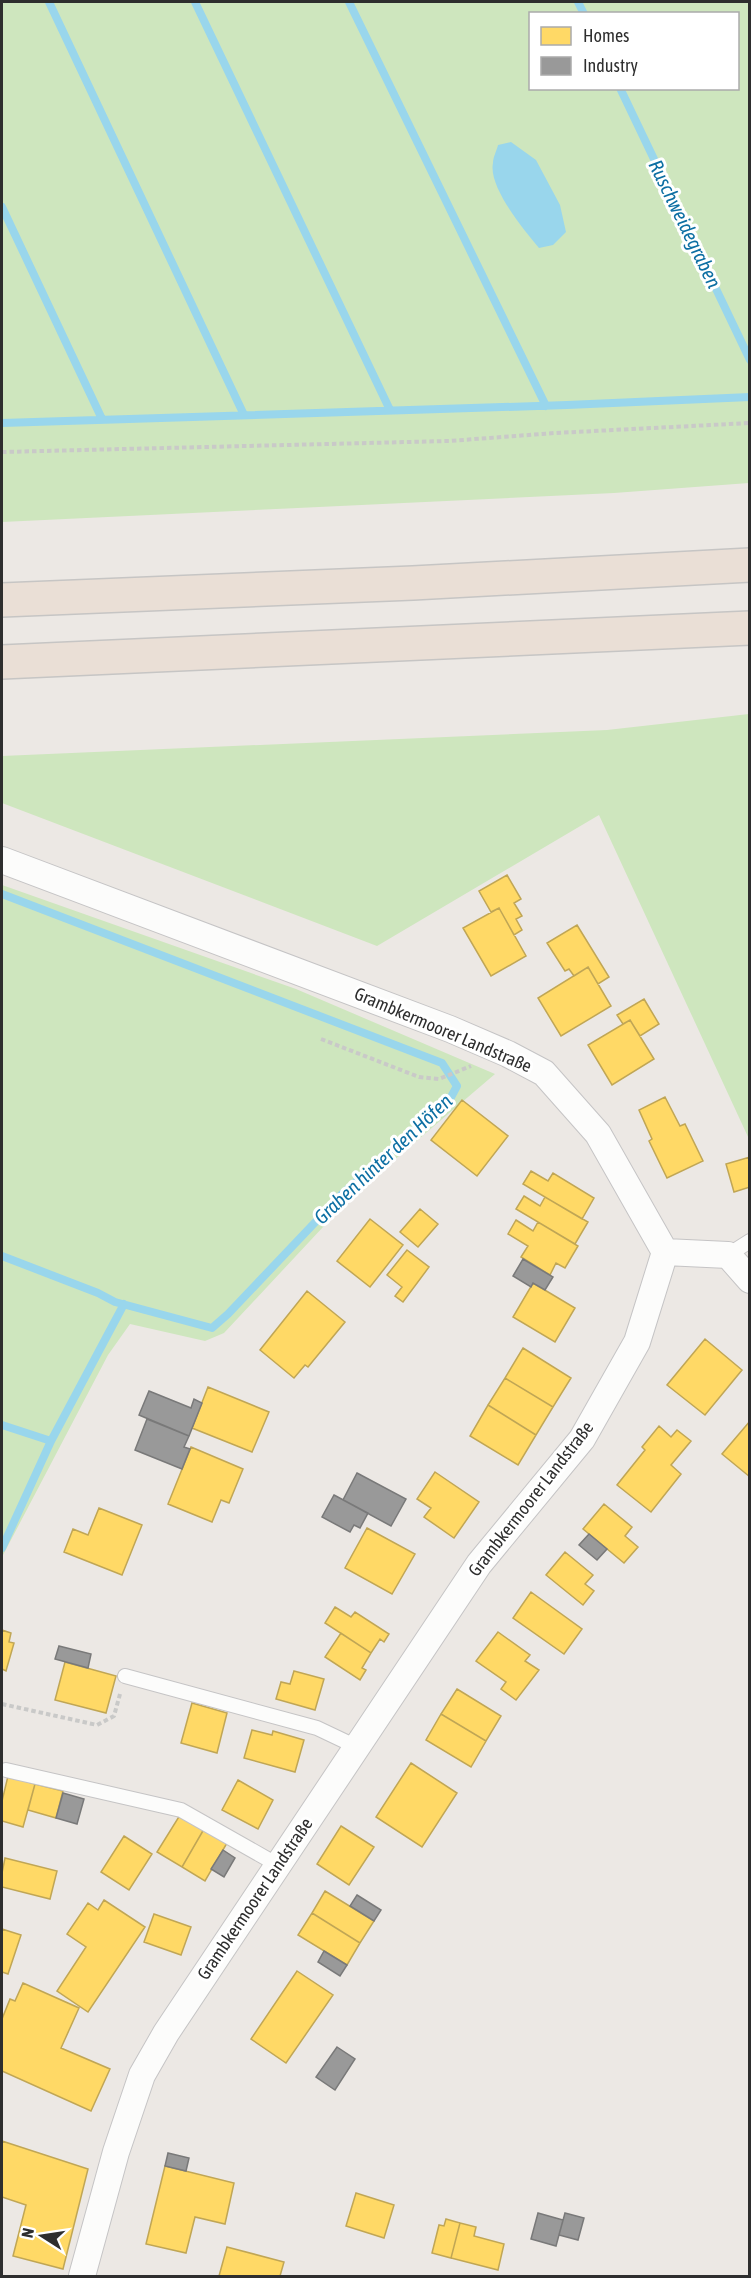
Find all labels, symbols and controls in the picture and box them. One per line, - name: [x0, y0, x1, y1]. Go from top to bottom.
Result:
- legend: [529, 12, 739, 90]
- text: Homes: [583, 25, 629, 46]
- text: Industry: [583, 55, 638, 76]
- water label: Ruschweidegraben: [644, 156, 727, 292]
- street label: Grambkermoorer Landstraße: [351, 983, 535, 1076]
- water label: Graben hinter den Höfen: [309, 1089, 456, 1228]
- street label: Grambkermoorer Landstraße: [464, 1417, 598, 1580]
- street label: Grambkermoorer Landstraße: [193, 1814, 317, 1984]
- north arrow: [12, 2206, 72, 2266]
- text: N: [18, 2226, 37, 2239]

